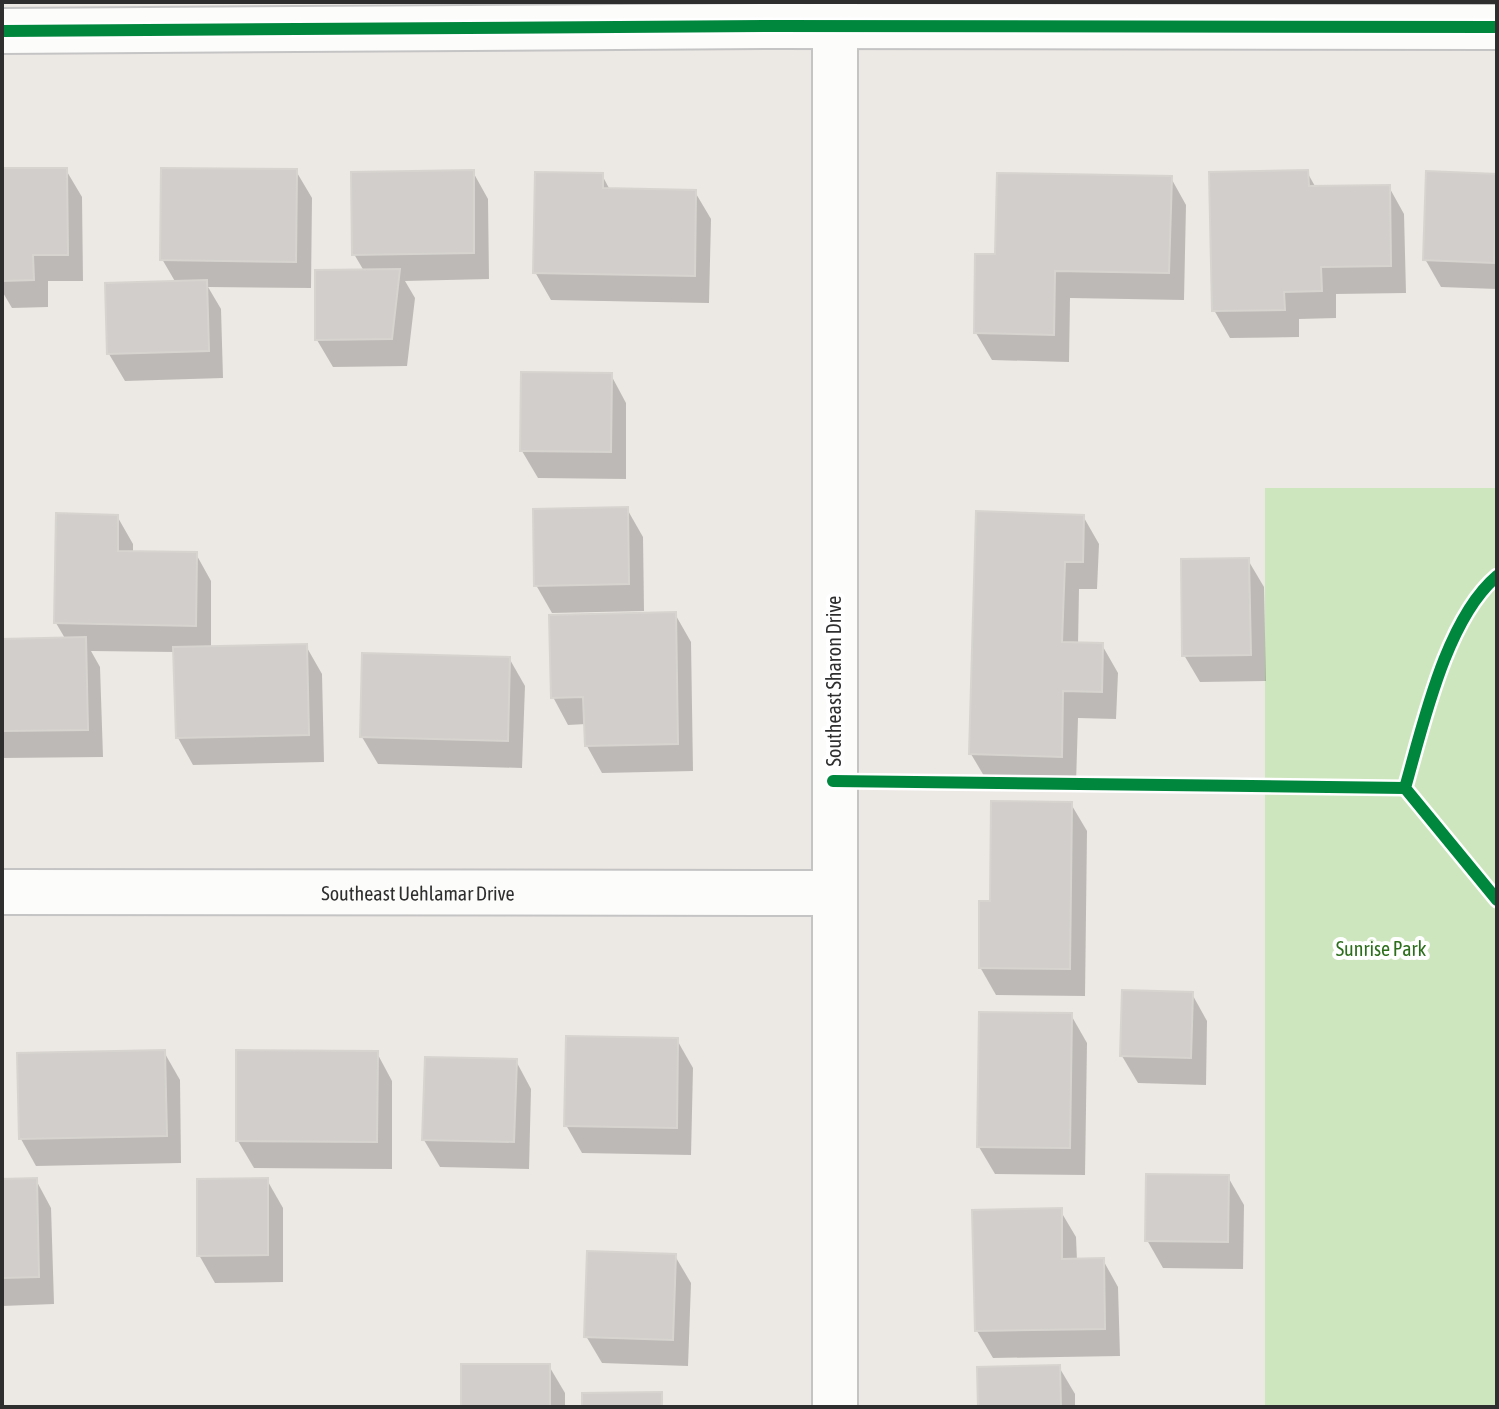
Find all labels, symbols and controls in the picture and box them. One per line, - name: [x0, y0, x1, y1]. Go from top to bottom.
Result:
- street label: Southeast Sharon Drive: [822, 596, 845, 766]
- street label: Southeast Uehlamar Drive: [321, 881, 515, 904]
- park label: Sunrise Park: [1336, 937, 1426, 960]

